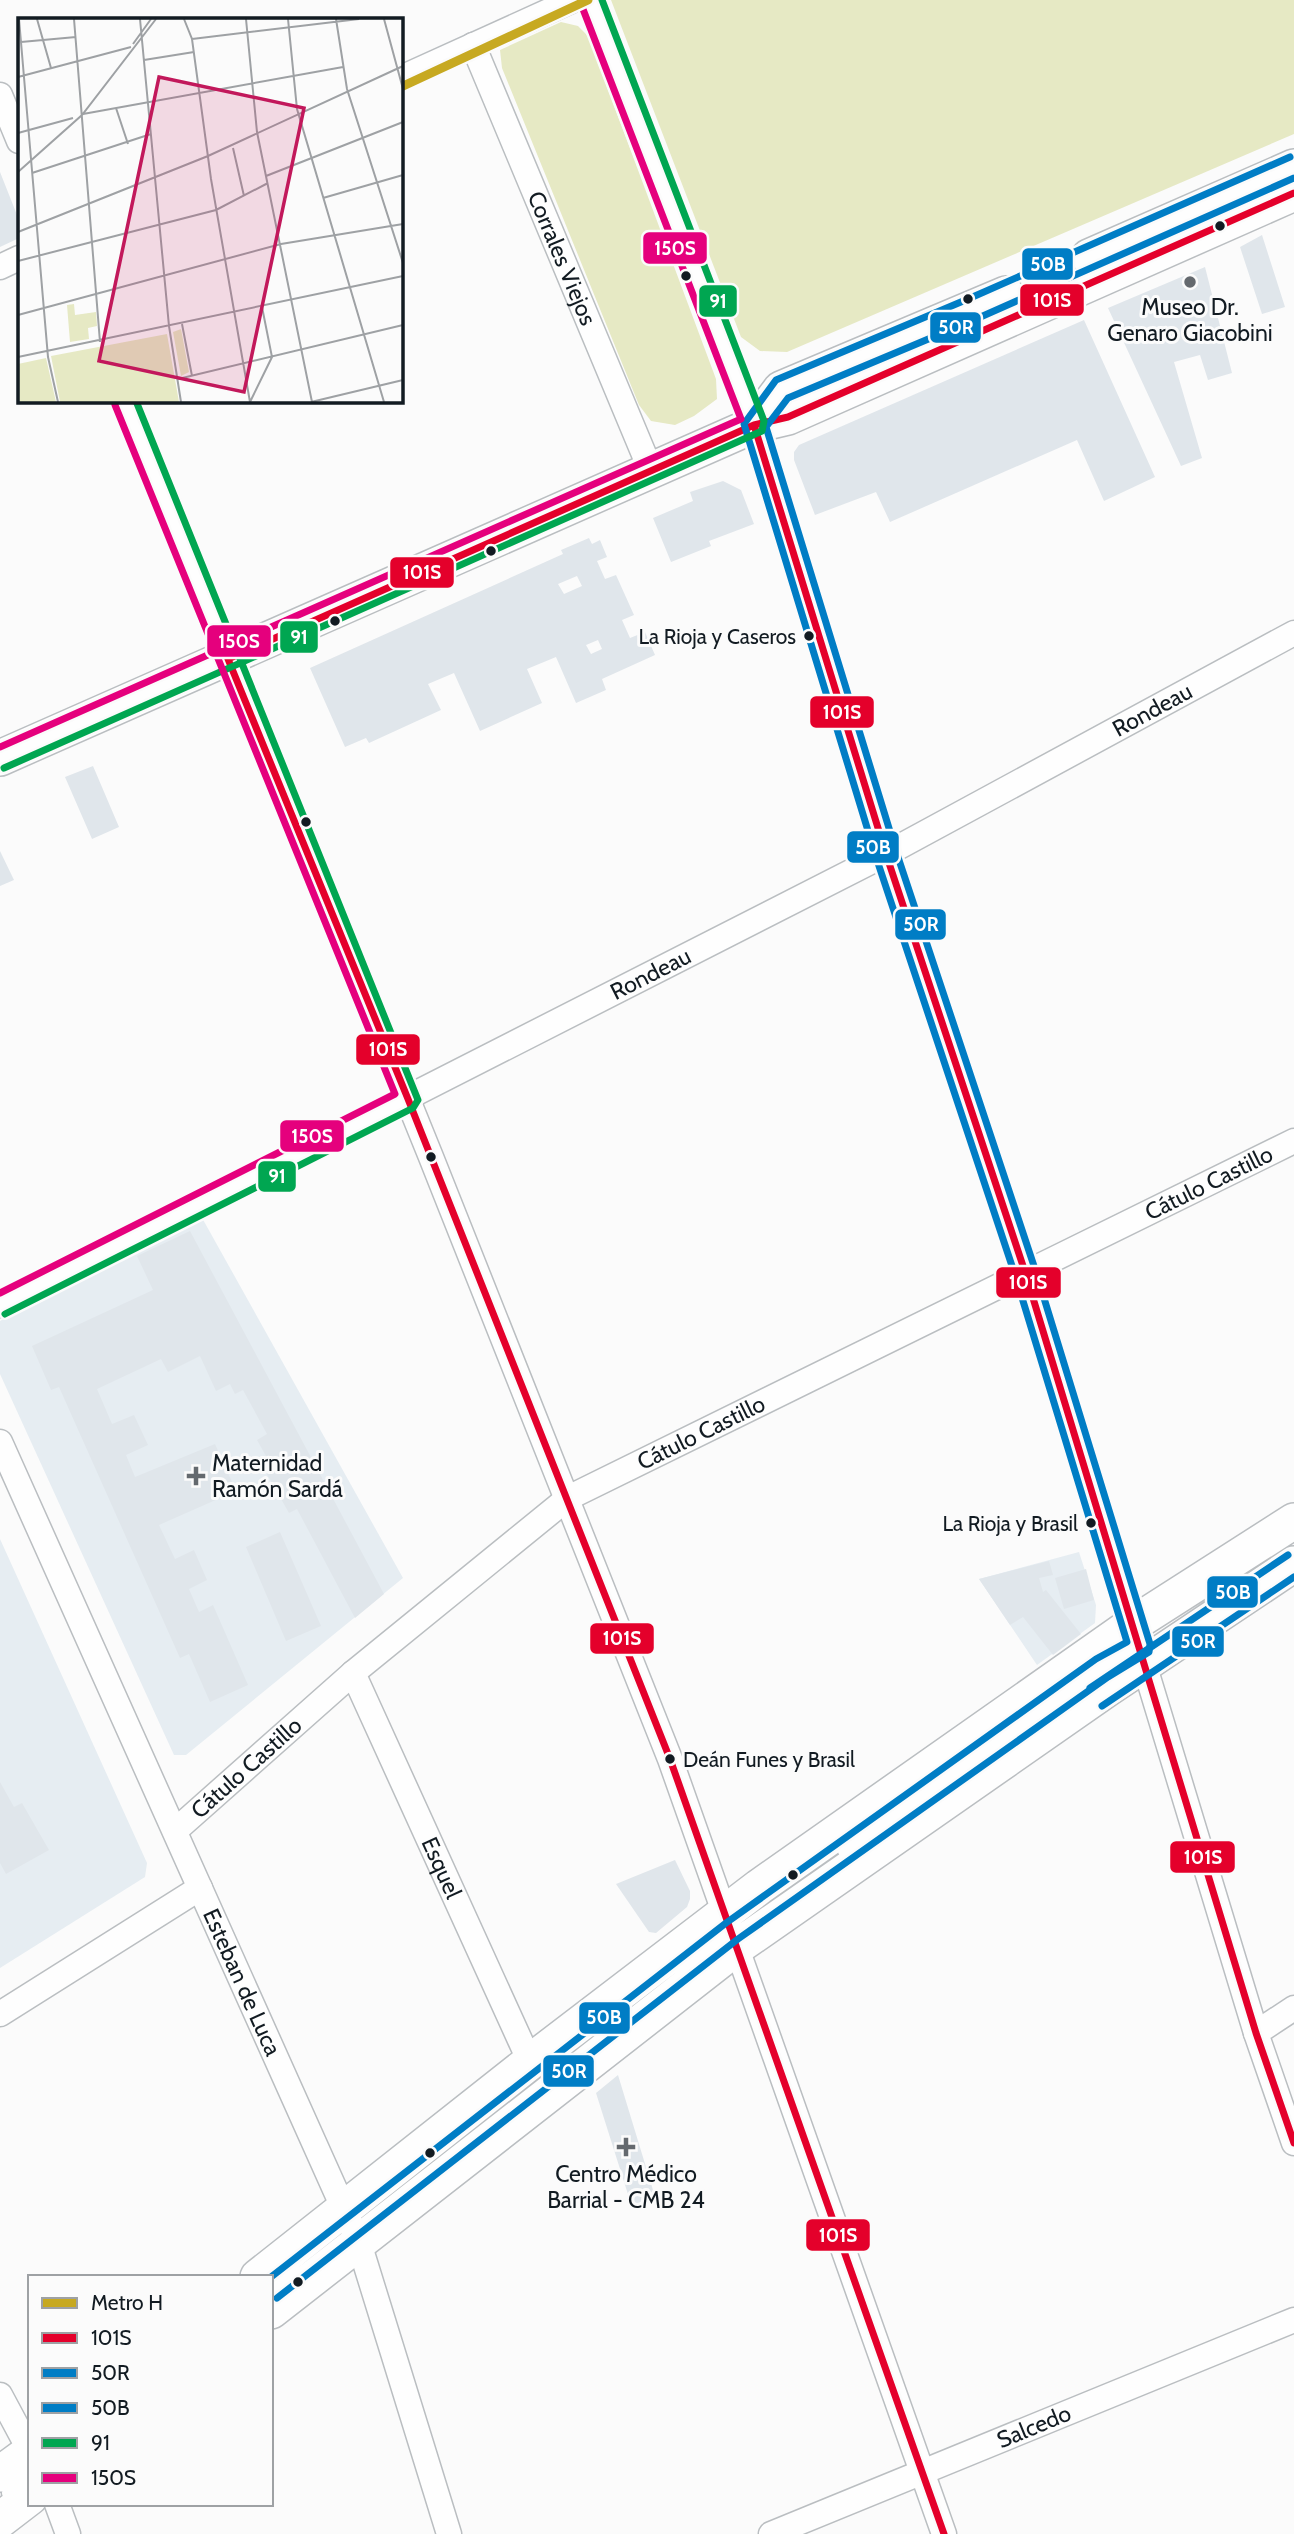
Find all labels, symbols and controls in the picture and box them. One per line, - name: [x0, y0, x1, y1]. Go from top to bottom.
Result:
- inset map: [18, 18, 402, 402]
- street label: Corrales Viejos: [522, 187, 602, 329]
- unlabelled marker: [1213, 219, 1227, 233]
- line badge: 150S: [642, 231, 708, 265]
- text: 150S: [654, 237, 696, 260]
- line badge: 50B: [1021, 247, 1074, 281]
- text: 50B: [1030, 253, 1066, 276]
- unlabelled marker: [679, 269, 693, 283]
- marker: Museo Dr. Genaro Giacobini: [1182, 274, 1198, 290]
- line badge: 101S: [1019, 283, 1085, 317]
- line badge: 91: [698, 284, 738, 318]
- text: 101S: [1033, 289, 1071, 312]
- text: 91: [709, 290, 727, 313]
- unlabelled marker: [961, 292, 975, 306]
- place label: Museo Dr. Genaro Giacobini: [1107, 293, 1273, 347]
- line badge: 50R: [929, 311, 982, 344]
- text: 50R: [938, 316, 974, 339]
- unlabelled marker: [484, 544, 498, 558]
- line badge: 101S: [389, 556, 455, 589]
- text: 101S: [403, 561, 441, 584]
- unlabelled marker: [328, 614, 342, 628]
- line badge: 91: [279, 620, 319, 654]
- line badge: 150S: [206, 624, 272, 658]
- place label: La Rioja y Caseros: [639, 624, 796, 650]
- text: 91: [290, 626, 308, 649]
- marker: La Rioja y Caseros: [802, 629, 816, 643]
- text: 150S: [218, 630, 260, 653]
- street label: Rondeau: [1108, 677, 1197, 743]
- line badge: 101S: [809, 695, 875, 729]
- text: 101S: [823, 701, 861, 724]
- unlabelled marker: [299, 815, 313, 829]
- line badge: 50B: [846, 830, 900, 864]
- text: 50B: [855, 836, 891, 859]
- line badge: 50R: [894, 908, 947, 941]
- text: 50R: [903, 913, 939, 936]
- street label: Rondeau: [606, 942, 696, 1006]
- line badge: 101S: [355, 1033, 421, 1066]
- text: 101S: [369, 1038, 407, 1061]
- line badge: 150S: [279, 1119, 345, 1153]
- text: 150S: [291, 1125, 333, 1148]
- street label: Cátulo Castillo: [1140, 1140, 1277, 1226]
- unlabelled marker: [424, 1150, 438, 1164]
- line badge: 91: [257, 1160, 297, 1193]
- text: 91: [268, 1165, 286, 1188]
- line badge: 101S: [995, 1266, 1062, 1299]
- text: 101S: [1009, 1271, 1047, 1294]
- street label: Cátulo Castillo: [633, 1389, 769, 1476]
- place label: Maternidad Ramón Sardá: [212, 1449, 343, 1503]
- marker: Maternidad Ramón Sardá: [186, 1466, 206, 1486]
- place label: La Rioja y Brasil: [942, 1511, 1078, 1537]
- marker: La Rioja y Brasil: [1084, 1516, 1098, 1530]
- line badge: 50B: [1206, 1575, 1259, 1609]
- text: 50B: [1215, 1581, 1251, 1604]
- line badge: 101S: [589, 1622, 655, 1655]
- line badge: 50R: [1171, 1625, 1225, 1658]
- text: 101S: [603, 1627, 641, 1650]
- text: 50R: [1180, 1630, 1216, 1653]
- street label: Cátulo Castillo: [185, 1711, 308, 1824]
- place label: Deán Funes y Brasil: [683, 1747, 855, 1772]
- marker: Deán Funes y Brasil: [663, 1752, 677, 1766]
- street label: Esquel: [416, 1833, 468, 1903]
- line badge: 101S: [1169, 1840, 1236, 1874]
- text: 101S: [1184, 1846, 1222, 1869]
- unlabelled marker: [786, 1868, 800, 1882]
- street label: Esteban de Luca: [197, 1904, 287, 2060]
- line badge: 50B: [578, 2001, 631, 2035]
- text: 50B: [586, 2006, 622, 2029]
- line badge: 50R: [542, 2054, 595, 2088]
- text: 50R: [551, 2060, 587, 2083]
- marker: Centro Médico Barrial - CMB 24: [616, 2137, 636, 2157]
- unlabelled marker: [423, 2146, 437, 2160]
- place label: Centro Médico Barrial - CMB 24: [547, 2160, 705, 2214]
- line badge: 101S: [805, 2218, 871, 2252]
- text: 101S: [819, 2224, 857, 2247]
- legend: [28, 2275, 273, 2506]
- unlabelled marker: [291, 2275, 305, 2289]
- text: Metro H: [91, 2290, 163, 2315]
- text: 101S: [91, 2325, 132, 2350]
- text: 50R: [91, 2360, 130, 2385]
- text: 50B: [91, 2395, 130, 2420]
- street label: Salcedo: [993, 2399, 1075, 2454]
- text: 91: [91, 2430, 110, 2455]
- text: 150S: [91, 2465, 136, 2490]

